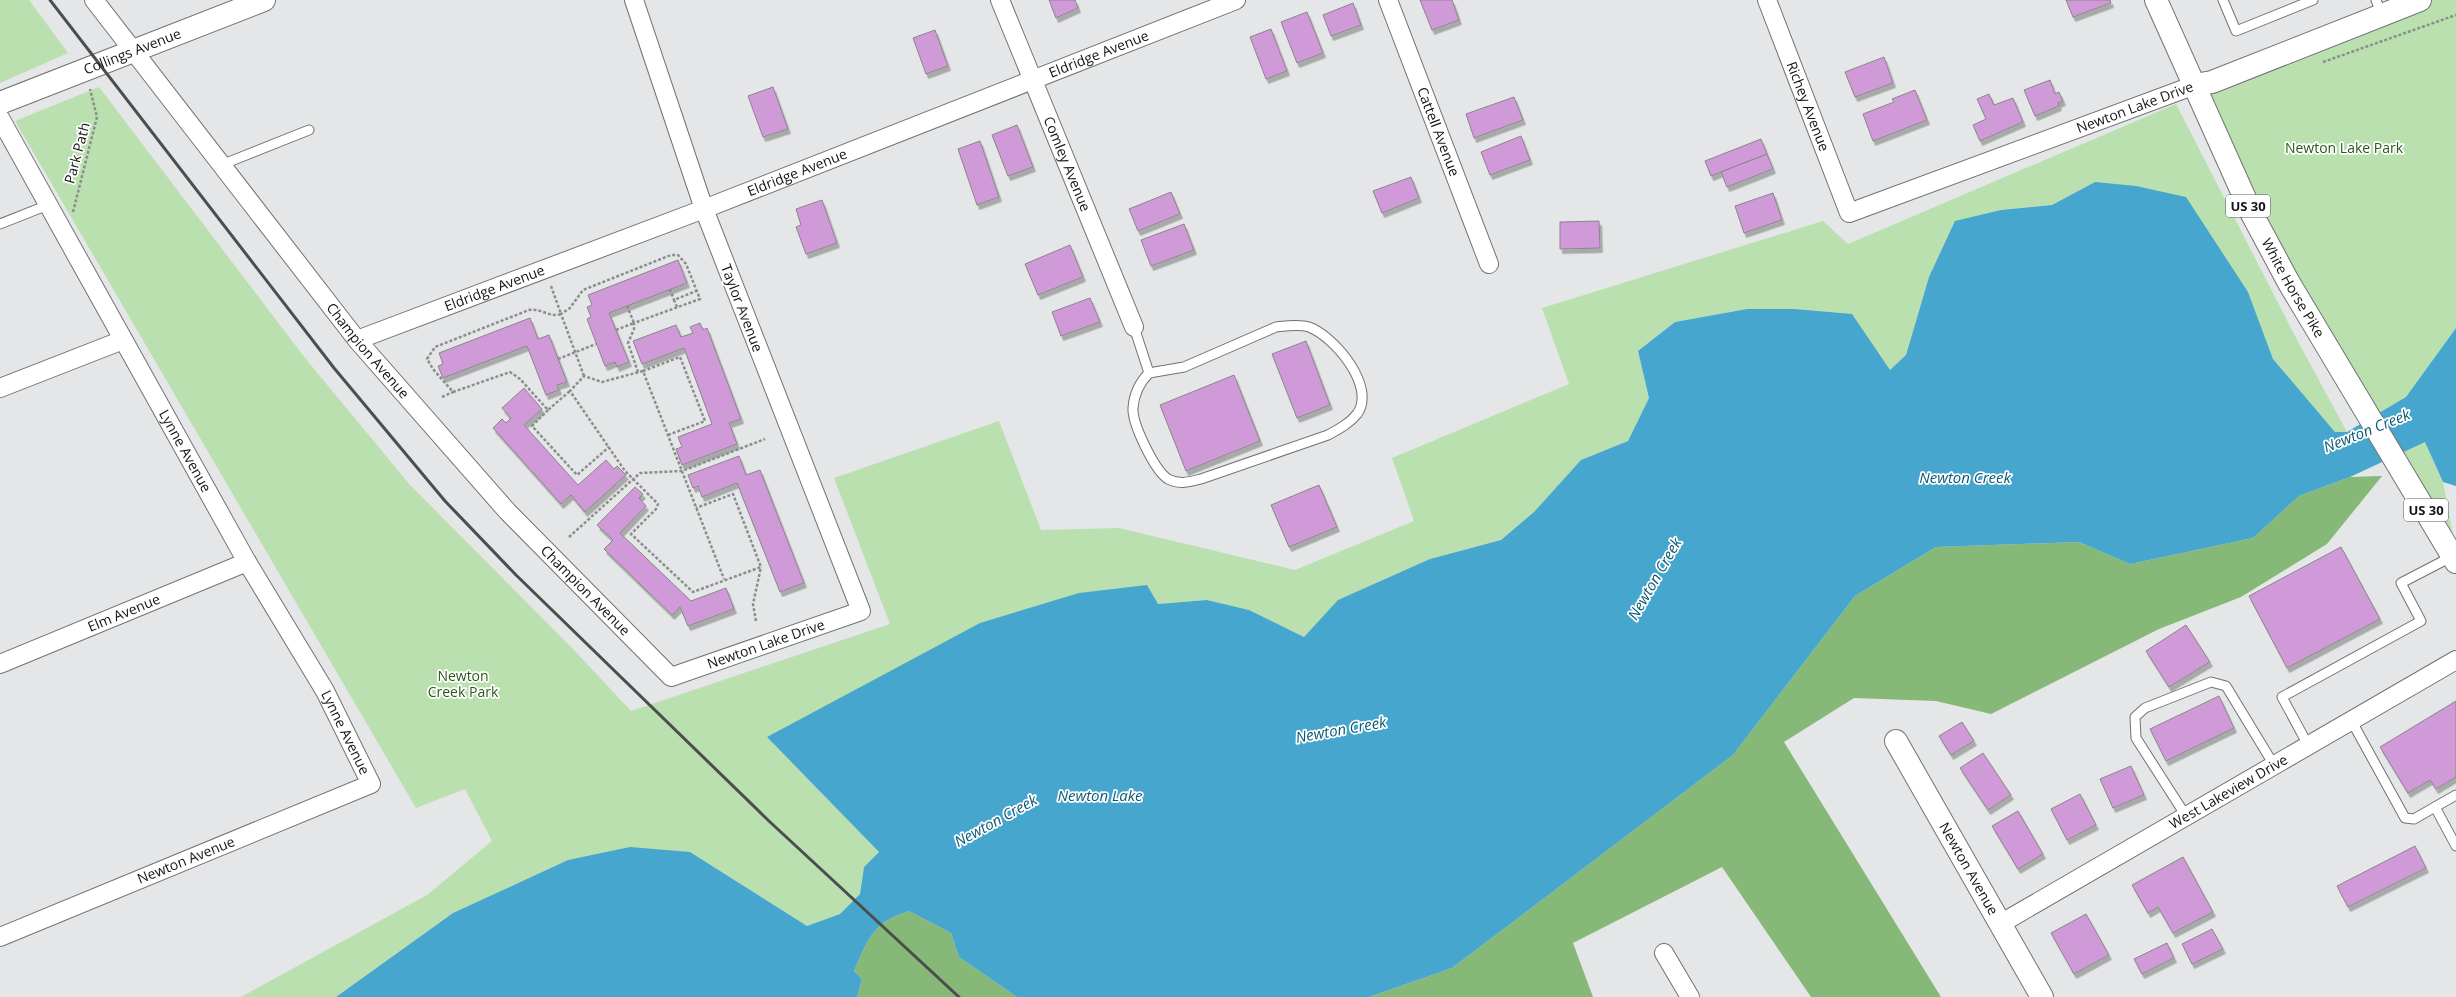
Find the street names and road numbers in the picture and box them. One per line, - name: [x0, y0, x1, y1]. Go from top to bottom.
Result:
- street label: Collings Avenue: [81, 23, 184, 79]
- street label: Eldridge Avenue: [1046, 25, 1151, 82]
- street label: Richey Avenue: [1783, 59, 1834, 154]
- street label: Newton Lake Drive: [2074, 76, 2196, 137]
- street label: Cattell Avenue: [1413, 84, 1465, 179]
- street label: Comley Avenue: [1040, 113, 1096, 214]
- street label: Park Path: [59, 120, 94, 186]
- street label: Eldridge Avenue: [744, 144, 850, 200]
- road number: US 30: [2226, 195, 2270, 217]
- street label: White Horse Pike: [2258, 235, 2329, 341]
- street label: Eldridge Avenue: [442, 260, 547, 315]
- street label: Taylor Avenue: [717, 261, 768, 355]
- street label: Champion Avenue: [323, 299, 414, 402]
- street label: Lynne Avenue: [155, 406, 216, 496]
- road number: US 30: [2404, 499, 2448, 521]
- street label: Champion Avenue: [537, 541, 635, 639]
- street label: Elm Avenue: [85, 589, 163, 636]
- street label: Newton Lake Drive: [704, 614, 827, 673]
- street label: Lynne Avenue: [317, 687, 375, 778]
- street label: West Lakeview Drive: [2166, 750, 2291, 833]
- street label: Newton Avenue: [1935, 819, 2003, 918]
- street label: Newton Avenue: [134, 831, 238, 888]

